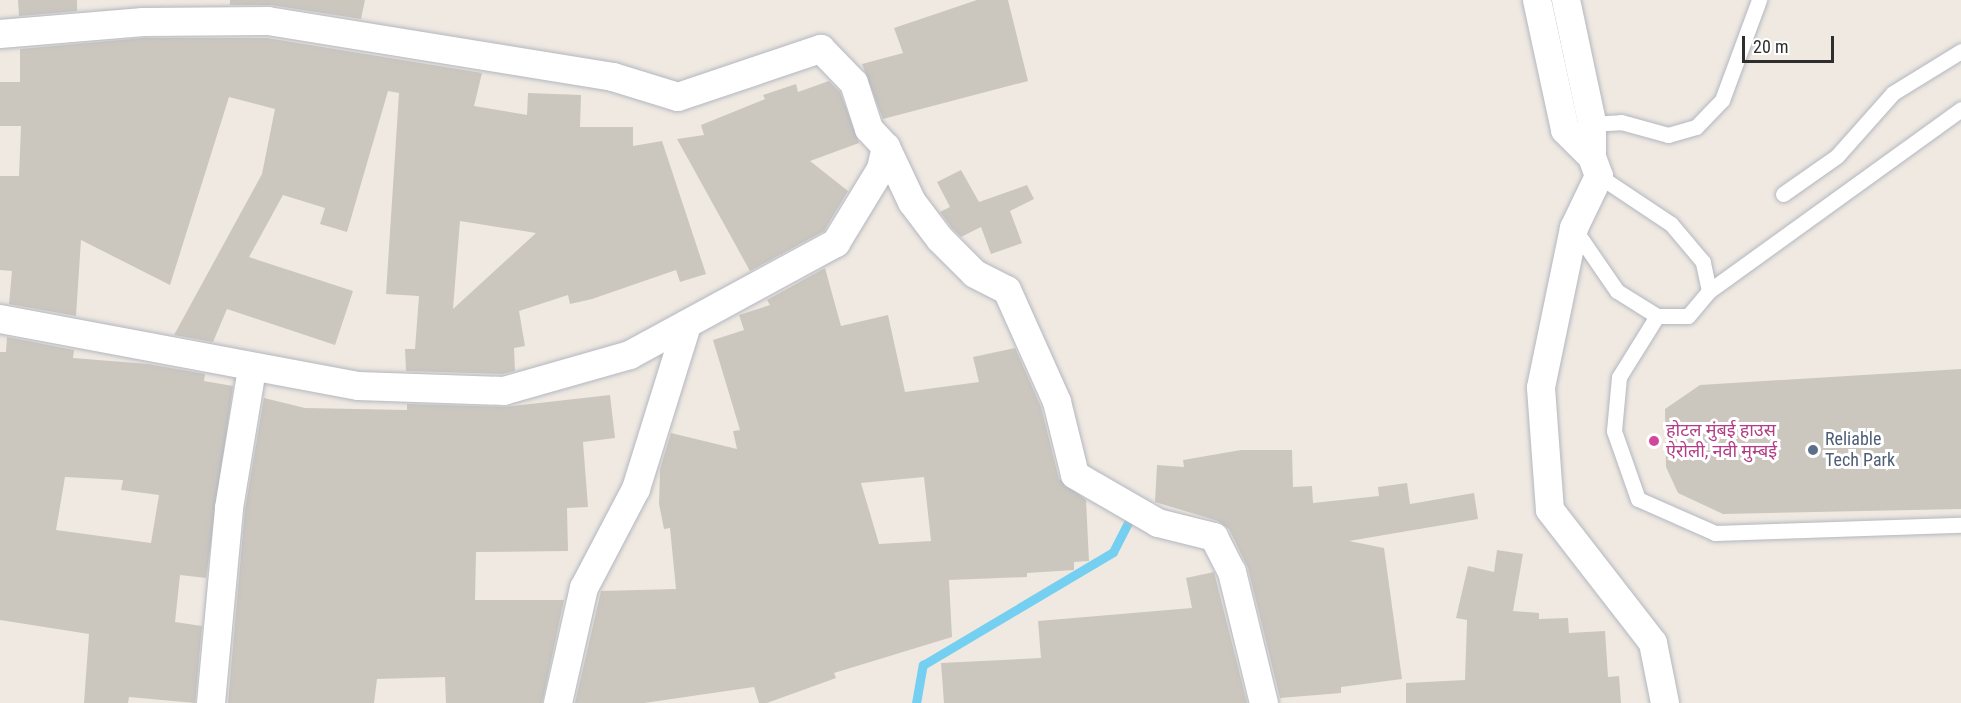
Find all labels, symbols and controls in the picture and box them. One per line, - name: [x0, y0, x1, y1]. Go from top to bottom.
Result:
- scale bar: [1745, 24, 1836, 62]
- text: 20 m: [1753, 36, 1788, 57]
- place label: होटल मुंबई हाउस ऐरोली, नवी मुम्बई: [1666, 420, 1777, 462]
- place label: Reliable Tech Park: [1825, 429, 1895, 472]
- marker: होटल मुंबई हाउस ऐरोली, नवी मुम्बई: [1647, 434, 1661, 448]
- marker: Reliable Tech Park: [1806, 443, 1820, 457]

